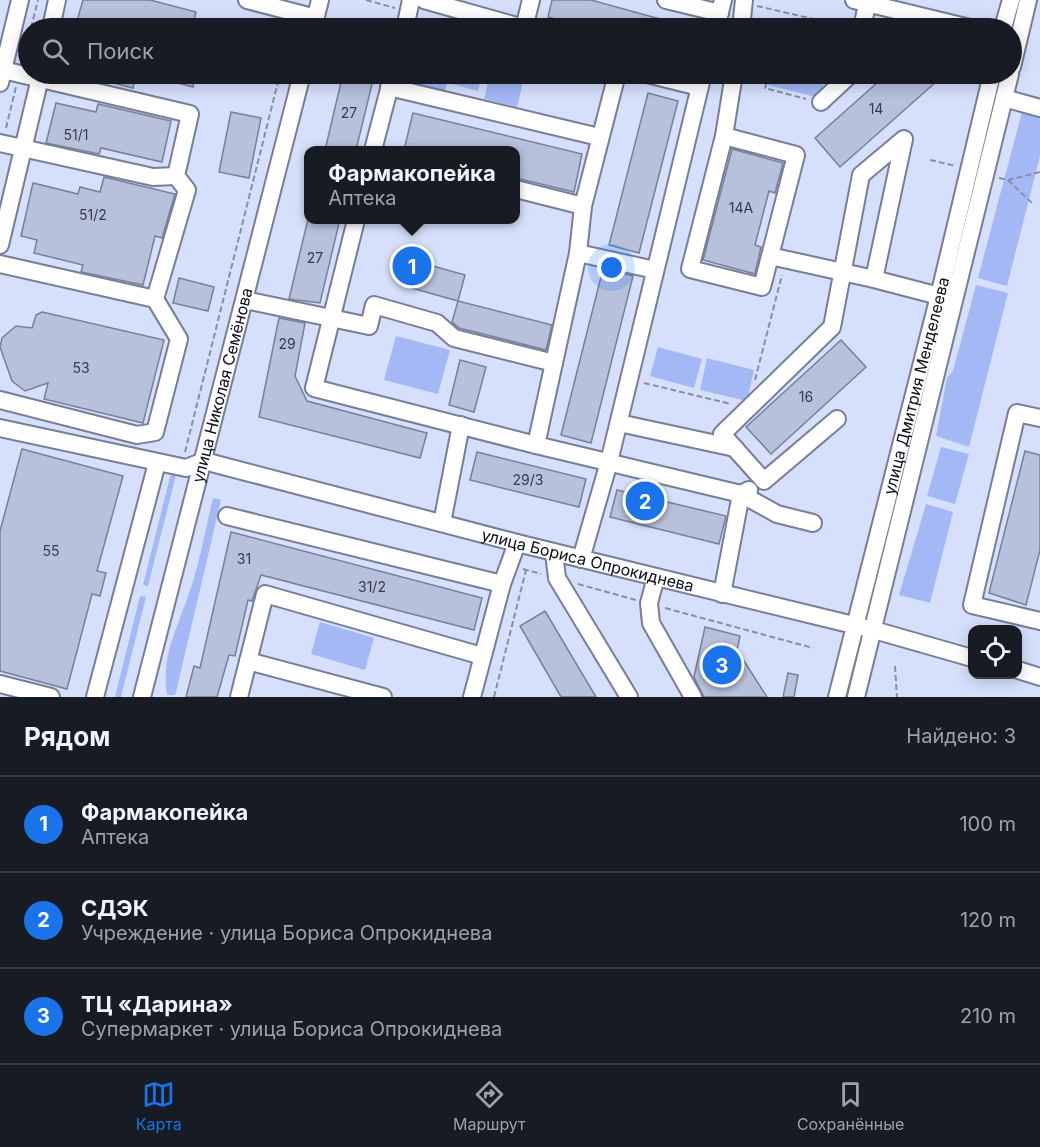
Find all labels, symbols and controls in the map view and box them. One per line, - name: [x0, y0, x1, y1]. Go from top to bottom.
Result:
- search box: [18, 18, 1022, 84]
- icon: search: [39, 35, 72, 68]
- text: Поиск: [87, 38, 154, 64]
- house number: 14: [869, 100, 883, 117]
- house number: 27: [341, 104, 357, 121]
- house number: 51/1: [64, 126, 88, 143]
- popup: [304, 146, 520, 224]
- text: Фармакопейка: [328, 160, 496, 186]
- text: Аптека: [328, 186, 397, 210]
- house number: 14А: [729, 199, 754, 216]
- house number: 51/2: [79, 206, 107, 223]
- pin: 1: [392, 244, 432, 288]
- house number: 27: [307, 249, 323, 266]
- your location: [597, 253, 626, 282]
- street label: улица Дмитрия Менделеева: [879, 275, 953, 497]
- street label: улица Николая Семёнова: [187, 285, 257, 485]
- house number: 29: [278, 335, 296, 352]
- house number: 53: [72, 359, 90, 376]
- house number: 16: [799, 388, 813, 405]
- house number: 29/3: [513, 471, 543, 488]
- pin: 2: [626, 478, 664, 524]
- street label: улица Бориса Опрокиднева: [480, 524, 696, 596]
- house number: 55: [42, 542, 60, 559]
- house number: 31: [237, 550, 251, 567]
- house number: 31/2: [358, 578, 386, 595]
- map controls: [968, 625, 1022, 679]
- button: locate: [968, 625, 1022, 679]
- pin: 3: [702, 642, 742, 688]
- text: Рядом: [24, 721, 110, 752]
- text: Найдено: 3: [906, 724, 1016, 748]
- text: Фармакопейка: [81, 799, 248, 825]
- text: 1: [39, 812, 48, 836]
- text: 100 m: [959, 812, 1016, 836]
- text: Аптека: [81, 825, 149, 849]
- text: СДЭК: [81, 895, 148, 921]
- text: 2: [37, 908, 50, 932]
- text: 120 m: [960, 908, 1016, 932]
- text: Учреждение · улица Бориса Опрокиднева: [81, 921, 492, 945]
- text: ТЦ «Дарина»: [81, 991, 233, 1017]
- text: 3: [37, 1004, 50, 1028]
- text: 210 m: [960, 1004, 1016, 1028]
- text: Супермаркет · улица Бориса Опрокиднева: [81, 1017, 502, 1041]
- tab: Карта: [136, 1078, 182, 1134]
- tab: Маршрут: [453, 1078, 526, 1134]
- tab: Сохранённые: [797, 1078, 904, 1134]

